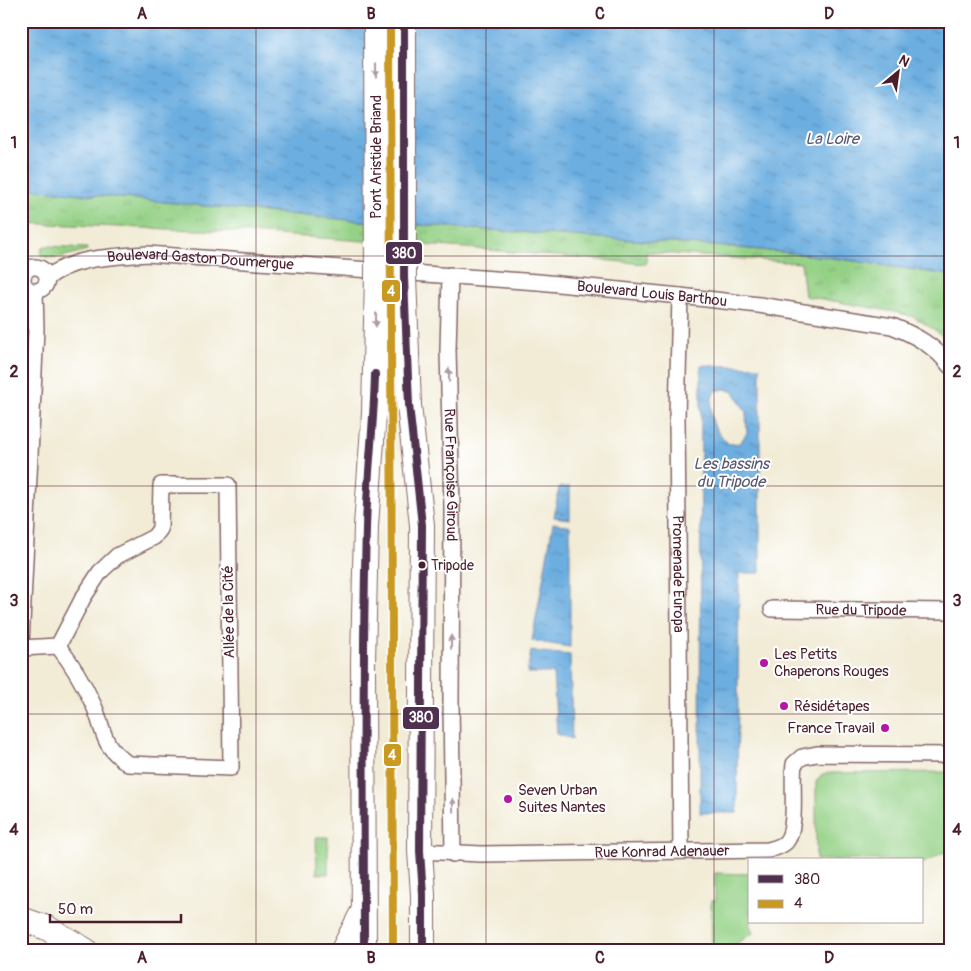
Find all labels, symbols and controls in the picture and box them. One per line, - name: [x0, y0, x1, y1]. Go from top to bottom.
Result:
- text: A: [137, 4, 148, 24]
- text: B: [366, 4, 376, 24]
- text: C: [595, 4, 605, 24]
- text: D: [824, 4, 834, 24]
- north arrow: [874, 48, 924, 98]
- text: N: [896, 51, 912, 71]
- one-way arrow: [372, 62, 380, 78]
- street label: Pont Aristide Briand: [367, 95, 386, 219]
- water label: La Loire: [805, 129, 861, 149]
- text: 1: [11, 133, 17, 153]
- text: 1: [954, 133, 960, 153]
- line badge: 380: [385, 241, 423, 265]
- street label: Boulevard Gaston Doumergue: [106, 244, 295, 274]
- text: 380: [392, 245, 417, 262]
- street label: Boulevard Louis Barthou: [576, 276, 728, 311]
- line badge: 4: [381, 279, 401, 303]
- text: 4: [387, 283, 396, 300]
- one-way arrow: [372, 312, 380, 328]
- text: 2: [10, 362, 19, 382]
- text: 2: [953, 362, 962, 382]
- one-way arrow: [444, 367, 452, 383]
- street label: Rue Françoise Giroud: [440, 408, 462, 541]
- water label: Les bassins du Tripode: [693, 454, 771, 492]
- street label: Promenade Europa: [668, 515, 688, 633]
- place label: Tripode: [431, 557, 474, 574]
- marker: Tripode: [417, 560, 427, 570]
- street label: Allée de la Cité: [219, 565, 239, 659]
- text: 3: [10, 591, 19, 611]
- text: 3: [953, 591, 962, 611]
- street label: Rue du Tripode: [815, 600, 907, 620]
- one-way arrow: [447, 634, 455, 650]
- place label: Les Petits Chaperons Rouges: [774, 645, 889, 681]
- marker: Les Petits Chaperons Rouges: [758, 657, 770, 669]
- place label: Résidétapes: [794, 697, 870, 716]
- marker: Résidétapes: [778, 700, 790, 712]
- line badge: 380: [402, 706, 440, 730]
- text: 380: [409, 709, 434, 726]
- place label: France Travail: [787, 719, 875, 738]
- marker: France Travail: [879, 722, 891, 734]
- line badge: 4: [383, 743, 402, 767]
- text: 4: [388, 747, 397, 764]
- place label: Seven Urban Suites Nantes: [518, 781, 606, 817]
- marker: Seven Urban Suites Nantes: [502, 793, 514, 805]
- one-way arrow: [448, 797, 456, 813]
- text: 4: [9, 820, 19, 840]
- text: 4: [952, 820, 962, 840]
- street label: Rue Konrad Adenauer: [594, 841, 730, 862]
- legend: [748, 858, 924, 924]
- text: 380: [794, 870, 820, 889]
- scale bar: [50, 891, 181, 923]
- text: 4: [794, 894, 803, 913]
- text: 50 m: [58, 900, 93, 919]
- text: A: [137, 948, 148, 968]
- text: B: [366, 948, 376, 968]
- text: C: [595, 948, 605, 968]
- text: D: [824, 948, 834, 968]

